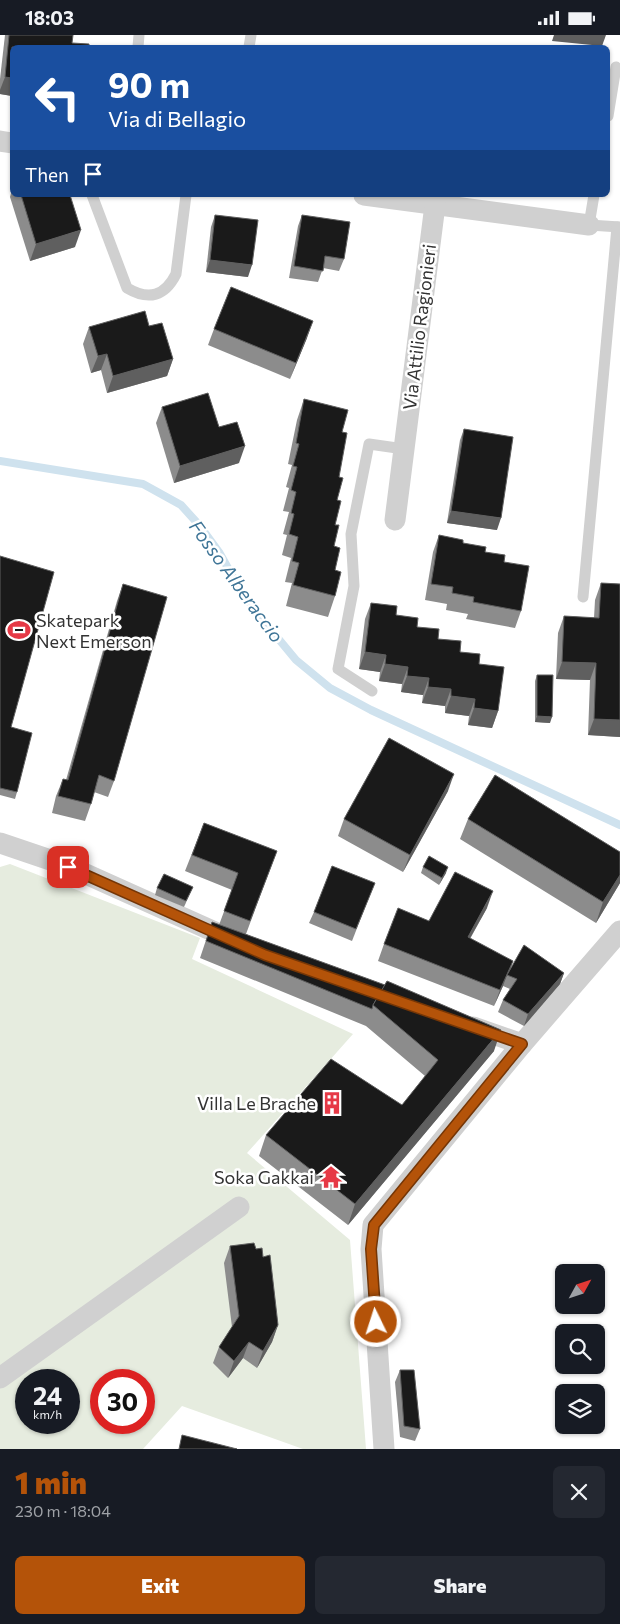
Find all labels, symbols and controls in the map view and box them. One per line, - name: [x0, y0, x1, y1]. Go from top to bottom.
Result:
- text: 18:03: [25, 6, 74, 29]
- text: 90 m: [108, 62, 190, 105]
- icon: left: [25, 65, 90, 130]
- text: Via di Bellagio: [108, 105, 246, 132]
- icon: arrive: [79, 160, 107, 188]
- text: Then: [25, 163, 69, 186]
- street label: Via Attilio Ragionieri: [398, 243, 440, 411]
- water label: Fosso Alberaccio: [185, 515, 289, 647]
- place label: Skatepark Next Emerson: [36, 609, 152, 652]
- sports icon: Skatepark Next Emerson: [6, 617, 32, 643]
- pin: [47, 846, 89, 888]
- icon: arrive: [54, 853, 82, 881]
- building icon: Villa Le Brache: [319, 1090, 345, 1116]
- place label: Villa Le Brache: [197, 1092, 316, 1114]
- temple icon: Soka Gakkai: [318, 1164, 344, 1190]
- place label: Soka Gakkai: [214, 1166, 314, 1188]
- north arrow: [555, 1264, 605, 1314]
- map controls: [555, 1264, 605, 1434]
- position arrow: [349, 1295, 401, 1347]
- button: search: [555, 1324, 605, 1374]
- speed limit sign: 30: [90, 1369, 155, 1434]
- text: 24: [33, 1380, 62, 1410]
- button: layers: [555, 1384, 605, 1434]
- text: km/h: [33, 1407, 62, 1421]
- text: 1 min: [15, 1463, 87, 1500]
- button: close: [553, 1466, 605, 1518]
- text: 230 m · 18:04: [15, 1501, 111, 1520]
- button: Exit: [15, 1556, 305, 1614]
- button: Share: [315, 1556, 605, 1614]

